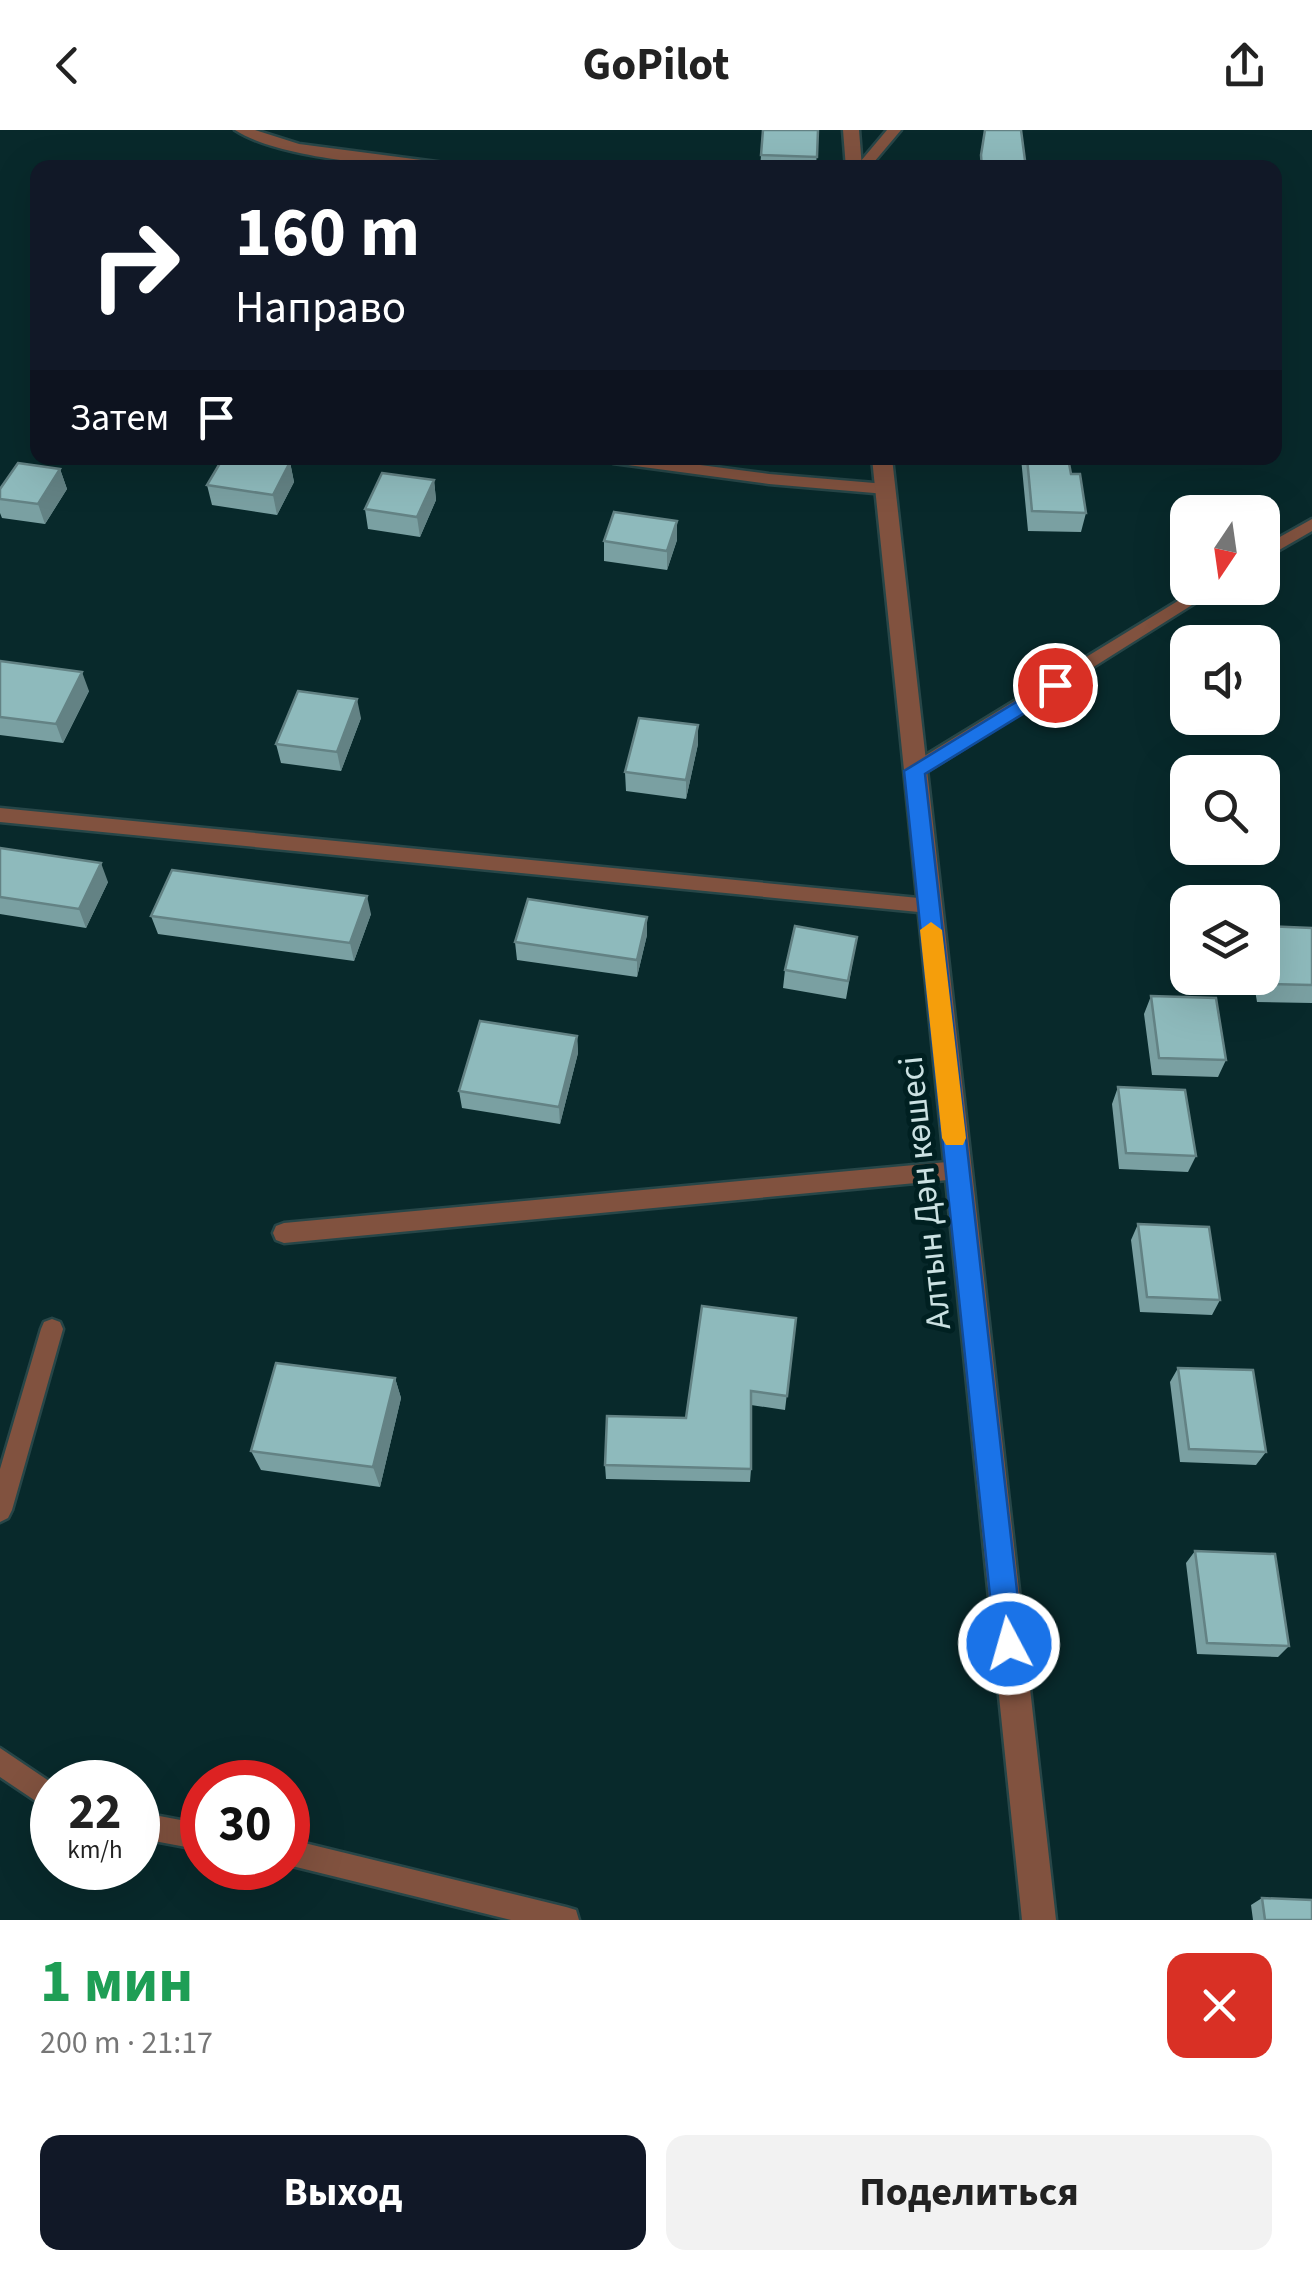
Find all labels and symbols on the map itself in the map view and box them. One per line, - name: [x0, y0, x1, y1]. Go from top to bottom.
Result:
- north arrow: [1170, 495, 1280, 605]
- pin: [1013, 643, 1098, 728]
- street label: Алтын Дән көшесі: [886, 1054, 964, 1332]
- position arrow: [957, 1592, 1061, 1696]
- speed limit sign: 30: [180, 1760, 310, 1890]

